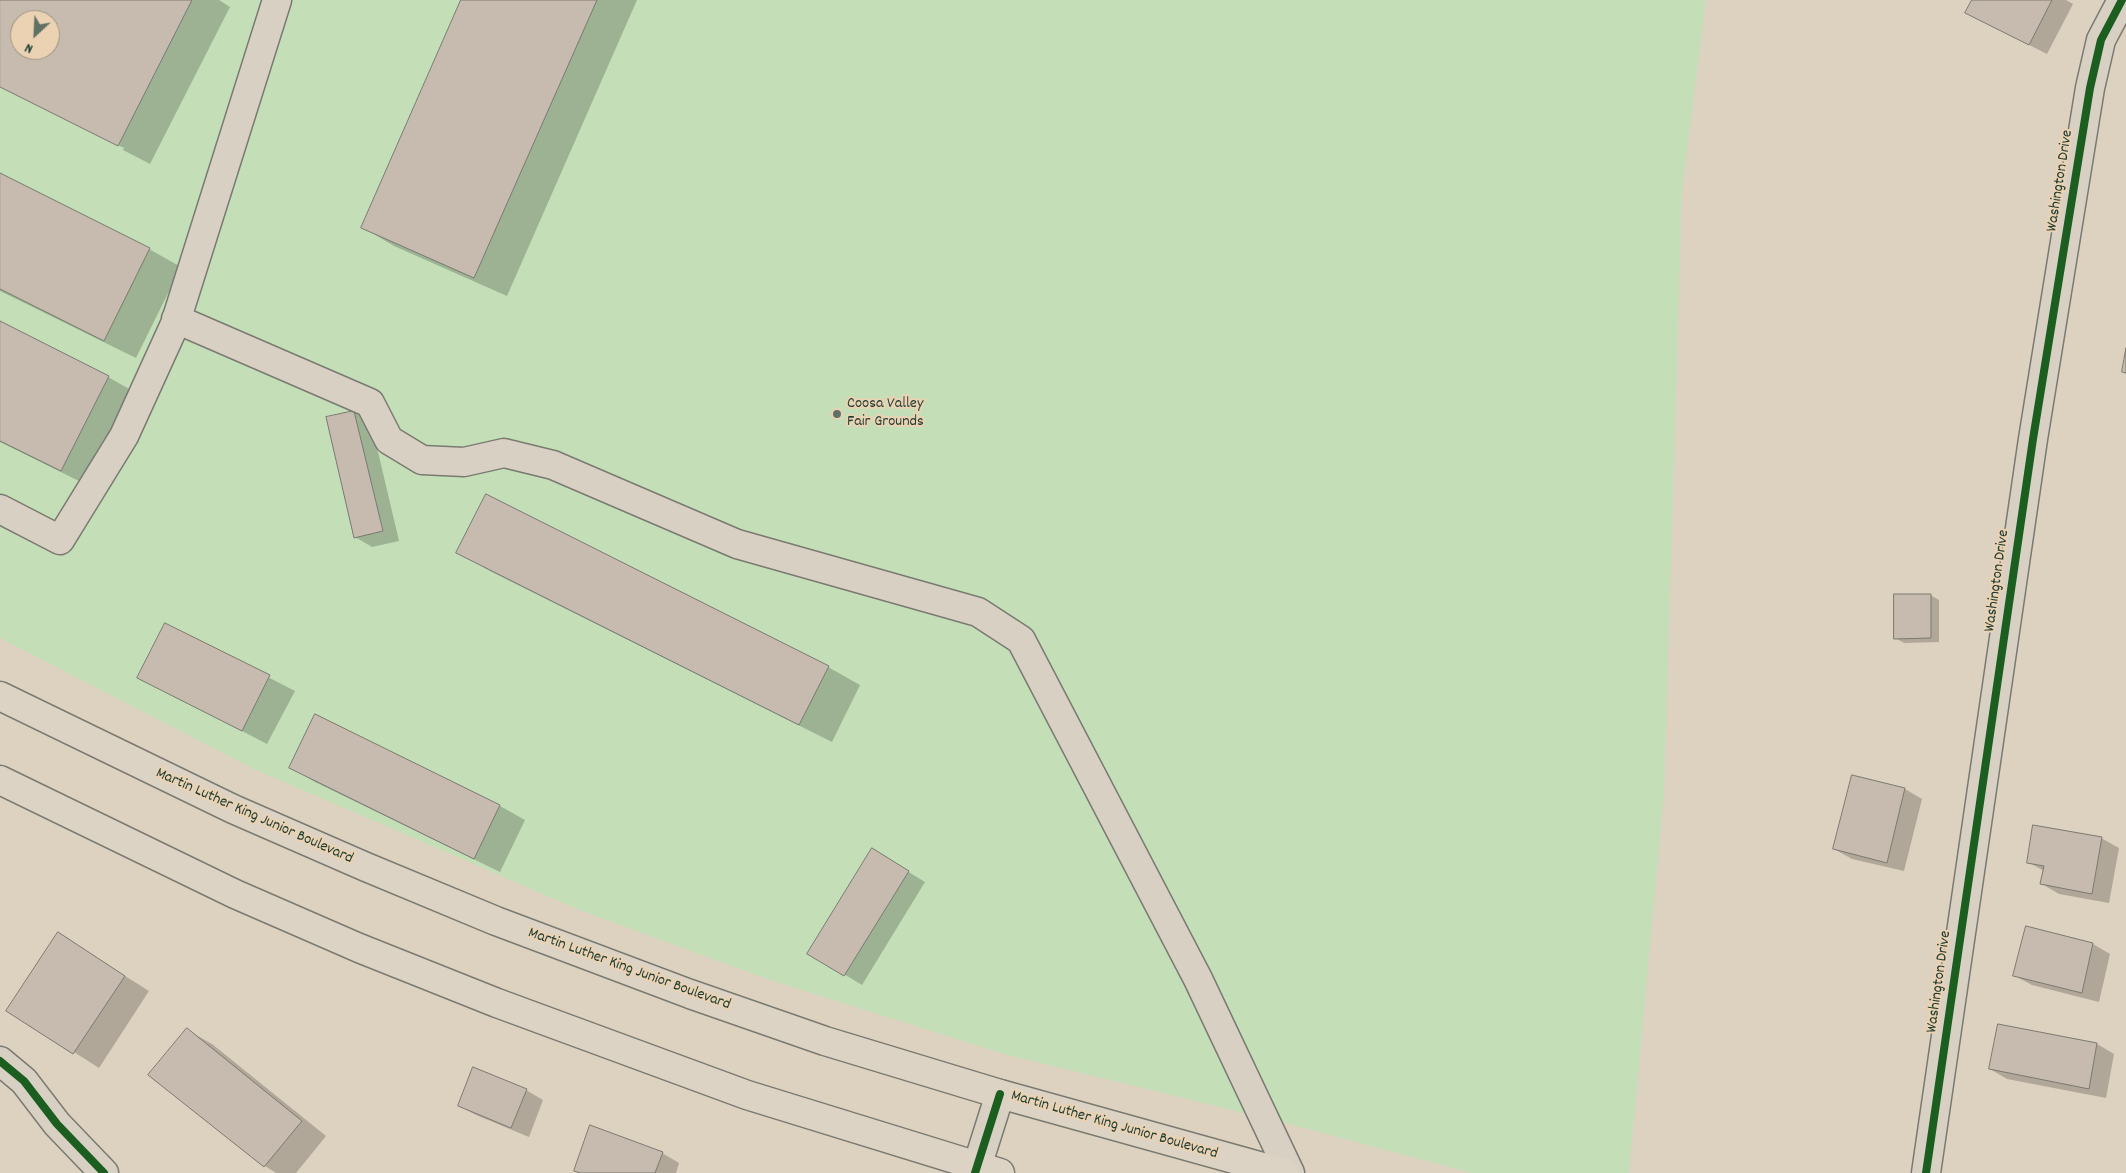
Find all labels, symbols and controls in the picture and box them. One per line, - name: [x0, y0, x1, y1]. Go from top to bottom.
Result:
- north arrow: [10, 10, 60, 60]
- text: N: [22, 37, 36, 58]
- street label: Washington Drive: [2043, 129, 2079, 233]
- place label: Coosa Valley Fair Grounds: [847, 395, 924, 433]
- marker: Coosa Valley Fair Grounds: [831, 408, 843, 420]
- street label: Washington Drive: [1981, 529, 2015, 633]
- street label: Martin Luther King Junior Boulevard: [152, 765, 356, 869]
- street label: Martin Luther King Junior Boulevard: [525, 924, 733, 1016]
- street label: Washington Drive: [1923, 930, 1957, 1034]
- street label: Martin Luther King Junior Boulevard: [1008, 1087, 1220, 1165]

